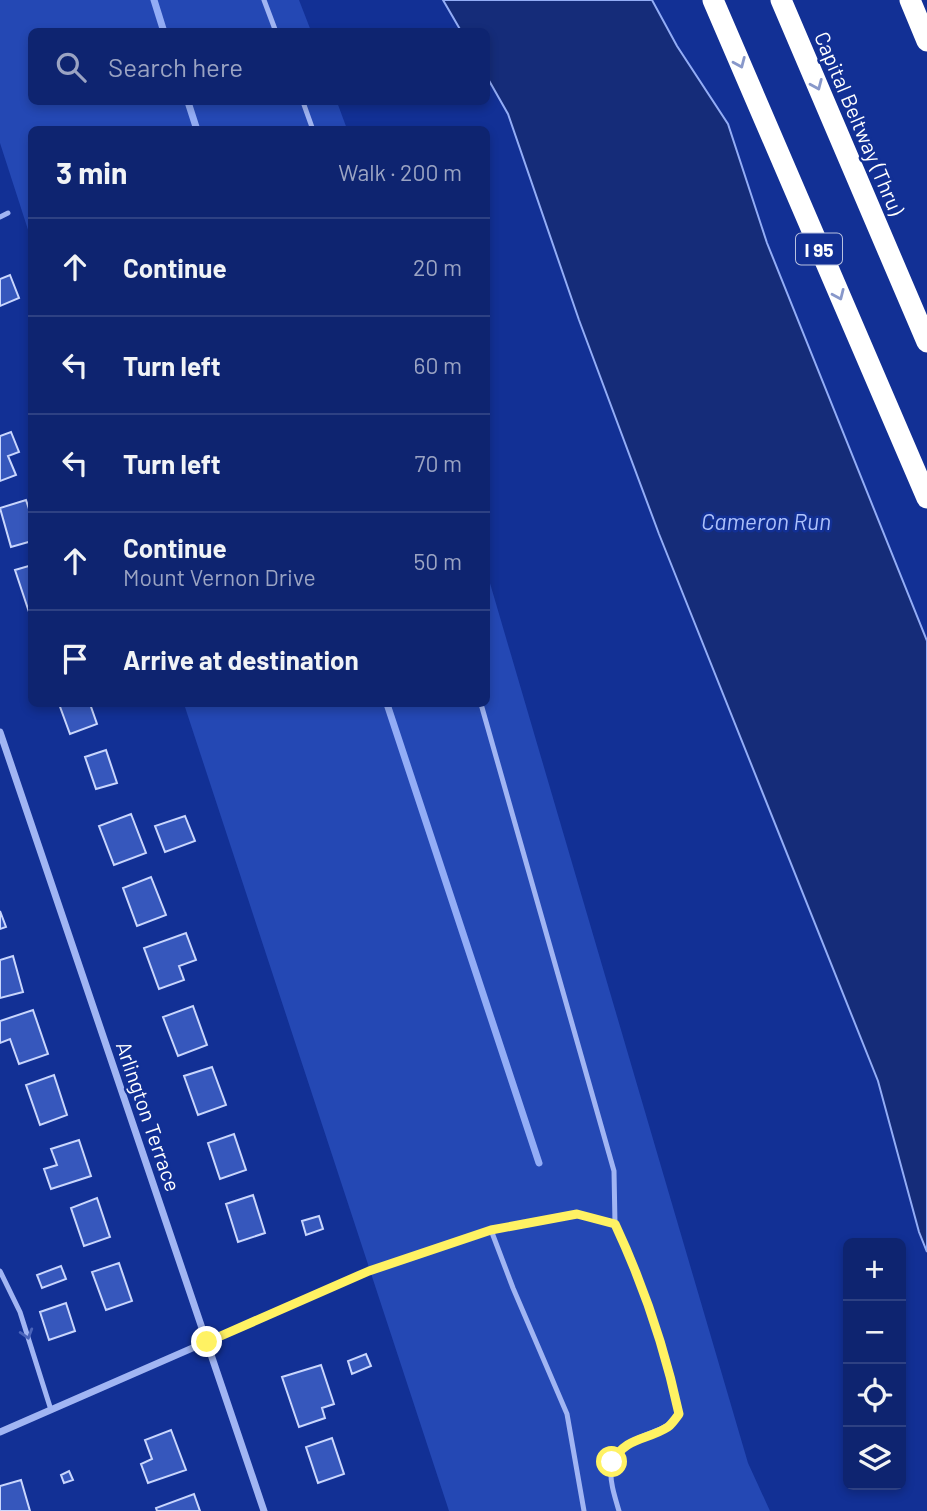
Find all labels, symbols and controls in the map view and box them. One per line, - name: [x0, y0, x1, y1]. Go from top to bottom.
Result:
- street label: Capital Beltway (Thru): [810, 27, 910, 219]
- search box: [28, 28, 490, 105]
- icon: search: [52, 48, 90, 86]
- text: Search here: [108, 51, 243, 82]
- one-way arrow: [732, 56, 746, 68]
- one-way arrow: [809, 78, 823, 90]
- text: 3 min: [56, 154, 127, 190]
- text: Walk · 200 m: [338, 158, 462, 186]
- road number: I 95: [796, 233, 842, 264]
- icon: ahead: [56, 248, 94, 286]
- text: Continue: [123, 252, 227, 283]
- text: 20 m: [413, 253, 462, 281]
- one-way arrow: [831, 287, 845, 300]
- icon: left: [56, 346, 94, 384]
- text: Turn left: [123, 350, 221, 381]
- text: 60 m: [414, 351, 462, 379]
- icon: left: [56, 444, 94, 482]
- text: Turn left: [123, 448, 221, 479]
- text: 70 m: [415, 449, 462, 477]
- water label: Cameron Run: [701, 507, 831, 535]
- text: Continue: [123, 532, 227, 563]
- icon: ahead: [56, 542, 94, 580]
- text: 50 m: [414, 547, 462, 575]
- text: Mount Vernon Drive: [123, 563, 316, 591]
- icon: arrive: [56, 640, 94, 678]
- text: Arrive at destination: [123, 644, 359, 675]
- street label: Arlington Terrace: [112, 1038, 186, 1194]
- map controls: [843, 1238, 906, 1490]
- button: +: [843, 1238, 906, 1301]
- button: −: [843, 1301, 906, 1364]
- route end: [191, 1326, 222, 1357]
- one-way arrow: [19, 1327, 33, 1340]
- button: locate: [843, 1364, 906, 1427]
- button: layers: [843, 1427, 906, 1490]
- route start: [596, 1446, 627, 1477]

